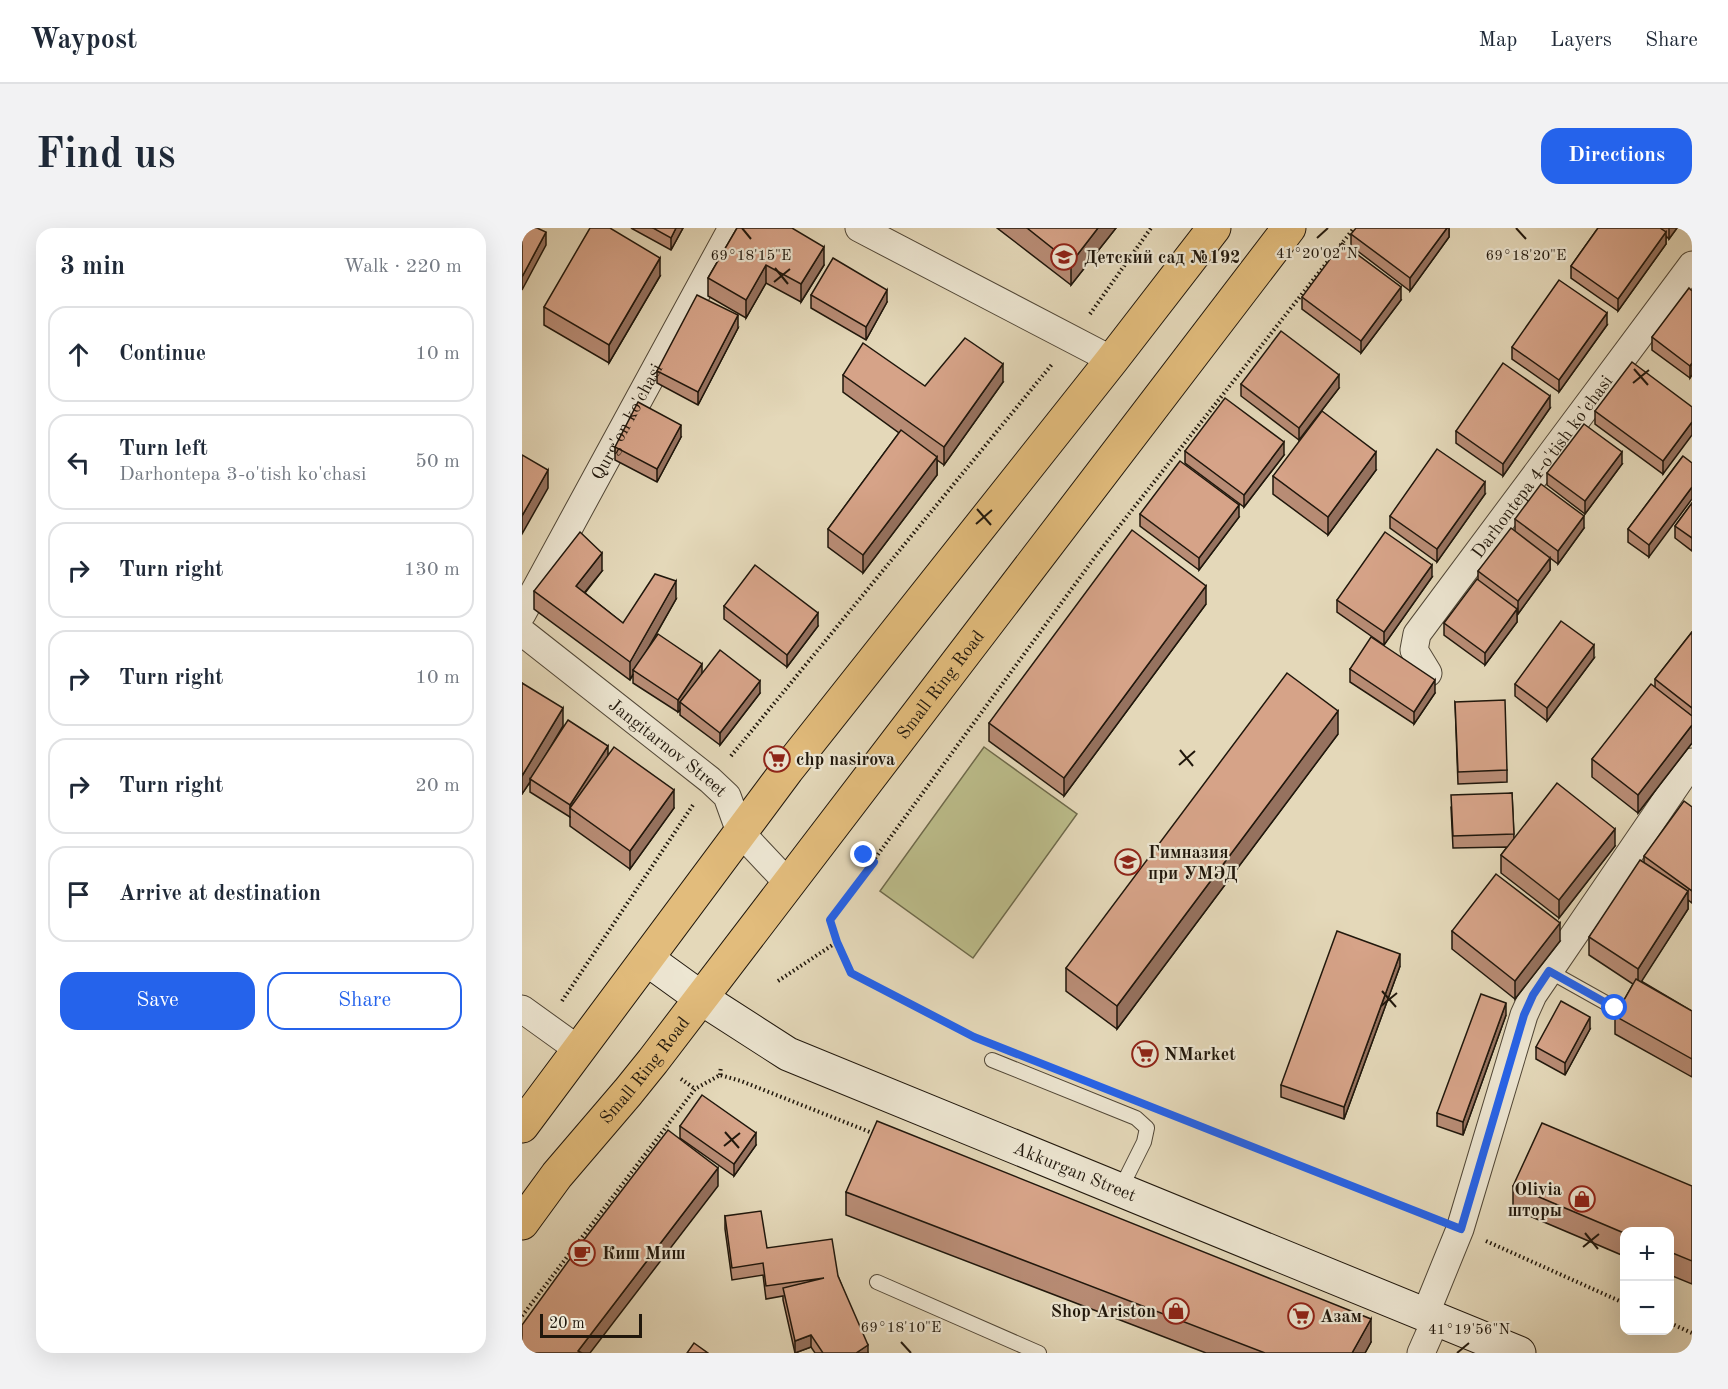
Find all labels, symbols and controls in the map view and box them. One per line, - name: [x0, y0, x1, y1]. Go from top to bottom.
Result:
- text: Waypost: [30, 27, 137, 55]
- text: Map: [1478, 30, 1517, 51]
- text: Layers: [1550, 30, 1612, 51]
- text: Share: [1645, 30, 1698, 51]
- button: Directions: [1541, 128, 1692, 184]
- text: Find us: [36, 135, 175, 177]
- school or university icon: Детский сад №192: [1049, 242, 1079, 272]
- text: 41°20'02"N: [1276, 247, 1358, 262]
- text: 69°18'15"E: [711, 249, 791, 264]
- place label: Детский сад №192: [1084, 249, 1241, 267]
- text: 69°18'20"E: [1486, 249, 1566, 264]
- text: 3 min: [60, 254, 125, 280]
- text: Walk · 220 m: [343, 257, 462, 277]
- icon: ahead: [62, 338, 95, 371]
- text: Continue: [119, 343, 206, 365]
- text: 10 m: [415, 344, 460, 364]
- street label: Qurg'on ko'chasi: [589, 361, 666, 483]
- street label: Darhontepa 4-o'tish ko'chasi: [1469, 372, 1616, 562]
- text: Turn left: [119, 438, 208, 460]
- icon: left: [62, 446, 95, 479]
- text: 50 m: [415, 452, 460, 472]
- text: Darhontepa 3-o'tish ko'chasi: [119, 465, 366, 485]
- icon: right: [62, 554, 95, 587]
- text: Turn right: [119, 559, 223, 581]
- text: 130 m: [404, 560, 460, 580]
- street label: Small Ring Road: [894, 627, 988, 743]
- icon: right: [62, 662, 95, 695]
- text: Turn right: [119, 667, 223, 689]
- text: 10 m: [415, 668, 460, 688]
- street label: Jangitarnov Street: [605, 696, 730, 801]
- supermarket icon: chp nasirova: [762, 744, 792, 774]
- place label: chp nasirova: [796, 751, 895, 769]
- icon: right: [62, 770, 95, 803]
- text: Turn right: [119, 775, 223, 797]
- text: 20 m: [415, 776, 460, 796]
- route end: [850, 841, 876, 867]
- place label: Гимназия при УМЭД: [1148, 844, 1238, 883]
- school or university icon: Гимназия при УМЭД: [1113, 847, 1143, 877]
- icon: arrive: [62, 878, 95, 911]
- text: Arrive at destination: [119, 883, 321, 905]
- button: Save: [60, 972, 255, 1030]
- button: Share: [267, 972, 462, 1030]
- route start: [1601, 994, 1627, 1020]
- street label: Small Ring Road: [597, 1014, 693, 1128]
- supermarket icon: NMarket: [1130, 1039, 1160, 1069]
- place label: NMarket: [1164, 1046, 1236, 1064]
- street label: Akkurgan Street: [1011, 1139, 1138, 1205]
- place label: Olivia шторы: [1508, 1181, 1562, 1220]
- shop icon: Olivia шторы: [1567, 1184, 1597, 1214]
- map controls: [1620, 1227, 1674, 1335]
- button: +: [1620, 1227, 1674, 1281]
- cafe icon: Киш Миш: [567, 1238, 597, 1268]
- place label: Киш Миш: [602, 1245, 686, 1263]
- button: −: [1620, 1281, 1674, 1335]
- shop icon: Shop Ariston: [1161, 1296, 1191, 1326]
- supermarket icon: Азам: [1286, 1301, 1316, 1331]
- place label: Shop Ariston: [1051, 1303, 1156, 1321]
- place label: Азам: [1320, 1308, 1362, 1326]
- scale bar: [540, 1311, 642, 1338]
- text: 20 m: [549, 1316, 585, 1332]
- text: 69°18'10"E: [861, 1321, 941, 1336]
- text: 41°19'56"N: [1428, 1323, 1510, 1338]

